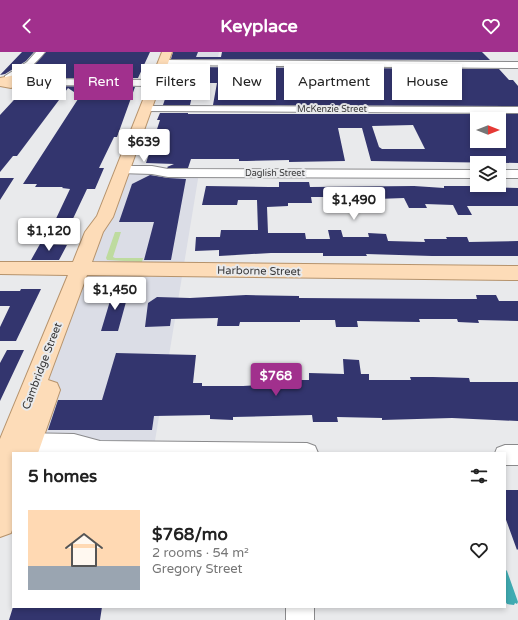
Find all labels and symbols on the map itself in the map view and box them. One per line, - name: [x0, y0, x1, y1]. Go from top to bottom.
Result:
- street label: McKenzie Street: [297, 104, 367, 115]
- north arrow: [470, 112, 506, 148]
- pin: $639: [120, 129, 168, 163]
- street label: Daglish Street: [245, 168, 305, 179]
- pin: $1,490: [321, 187, 387, 221]
- pin: $1,120: [16, 218, 82, 252]
- street label: Harborne Street: [217, 264, 301, 278]
- pin: $1,450: [82, 277, 148, 311]
- street label: Cambridge Street: [19, 321, 65, 411]
- pin: $768: [252, 363, 300, 397]

